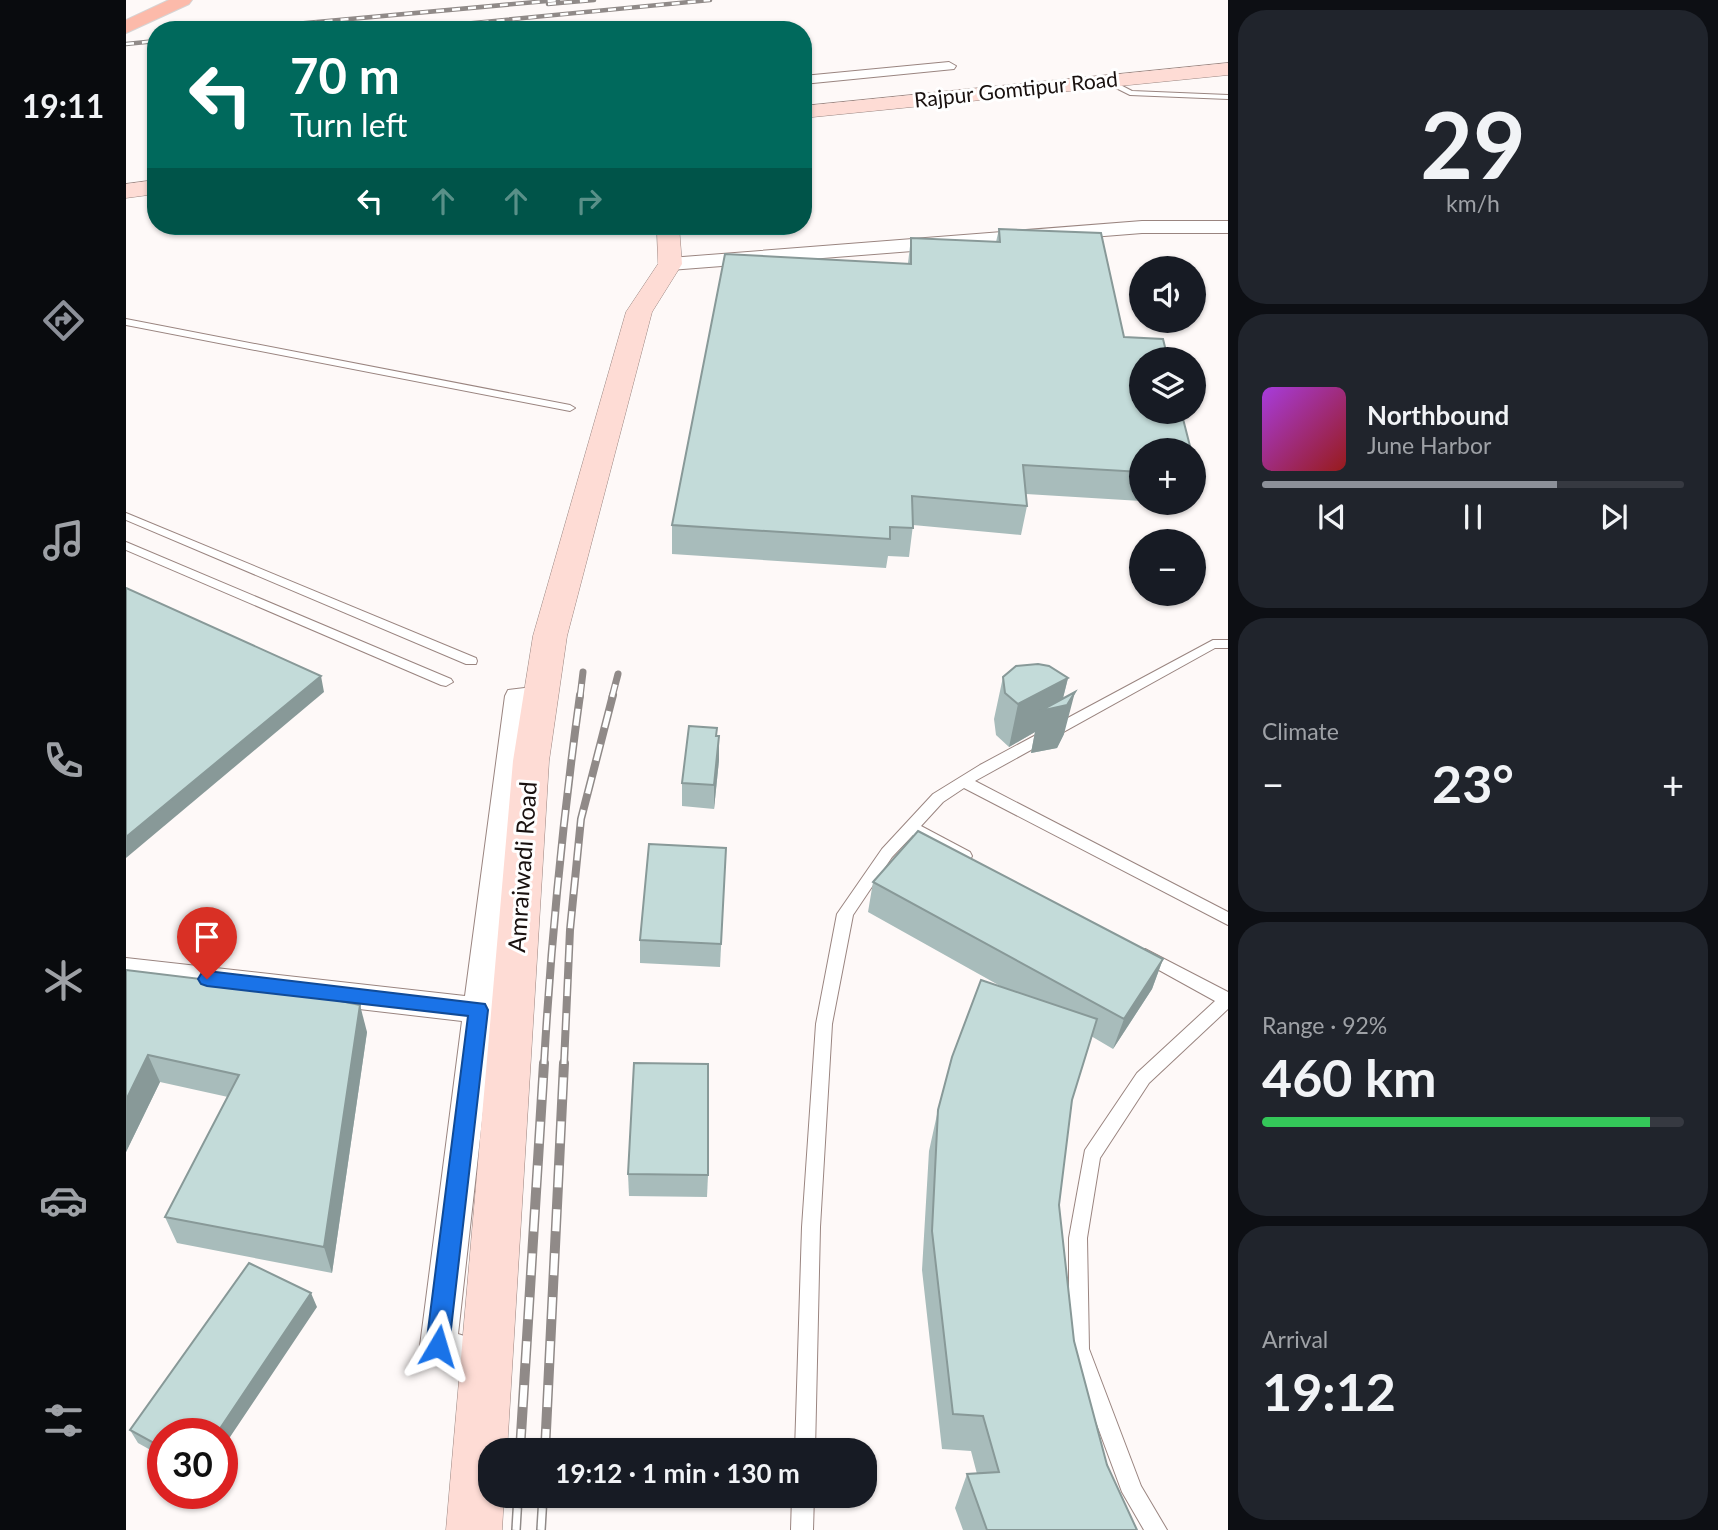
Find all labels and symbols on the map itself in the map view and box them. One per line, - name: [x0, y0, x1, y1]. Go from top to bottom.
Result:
- street label: Rajpur Gomtipur Road: [913, 65, 1119, 112]
- street label: Amraiwadi Road: [501, 780, 542, 953]
- pin: [177, 907, 237, 979]
- position arrow: [401, 1309, 475, 1383]
- speed limit sign: 30: [147, 1418, 238, 1509]

